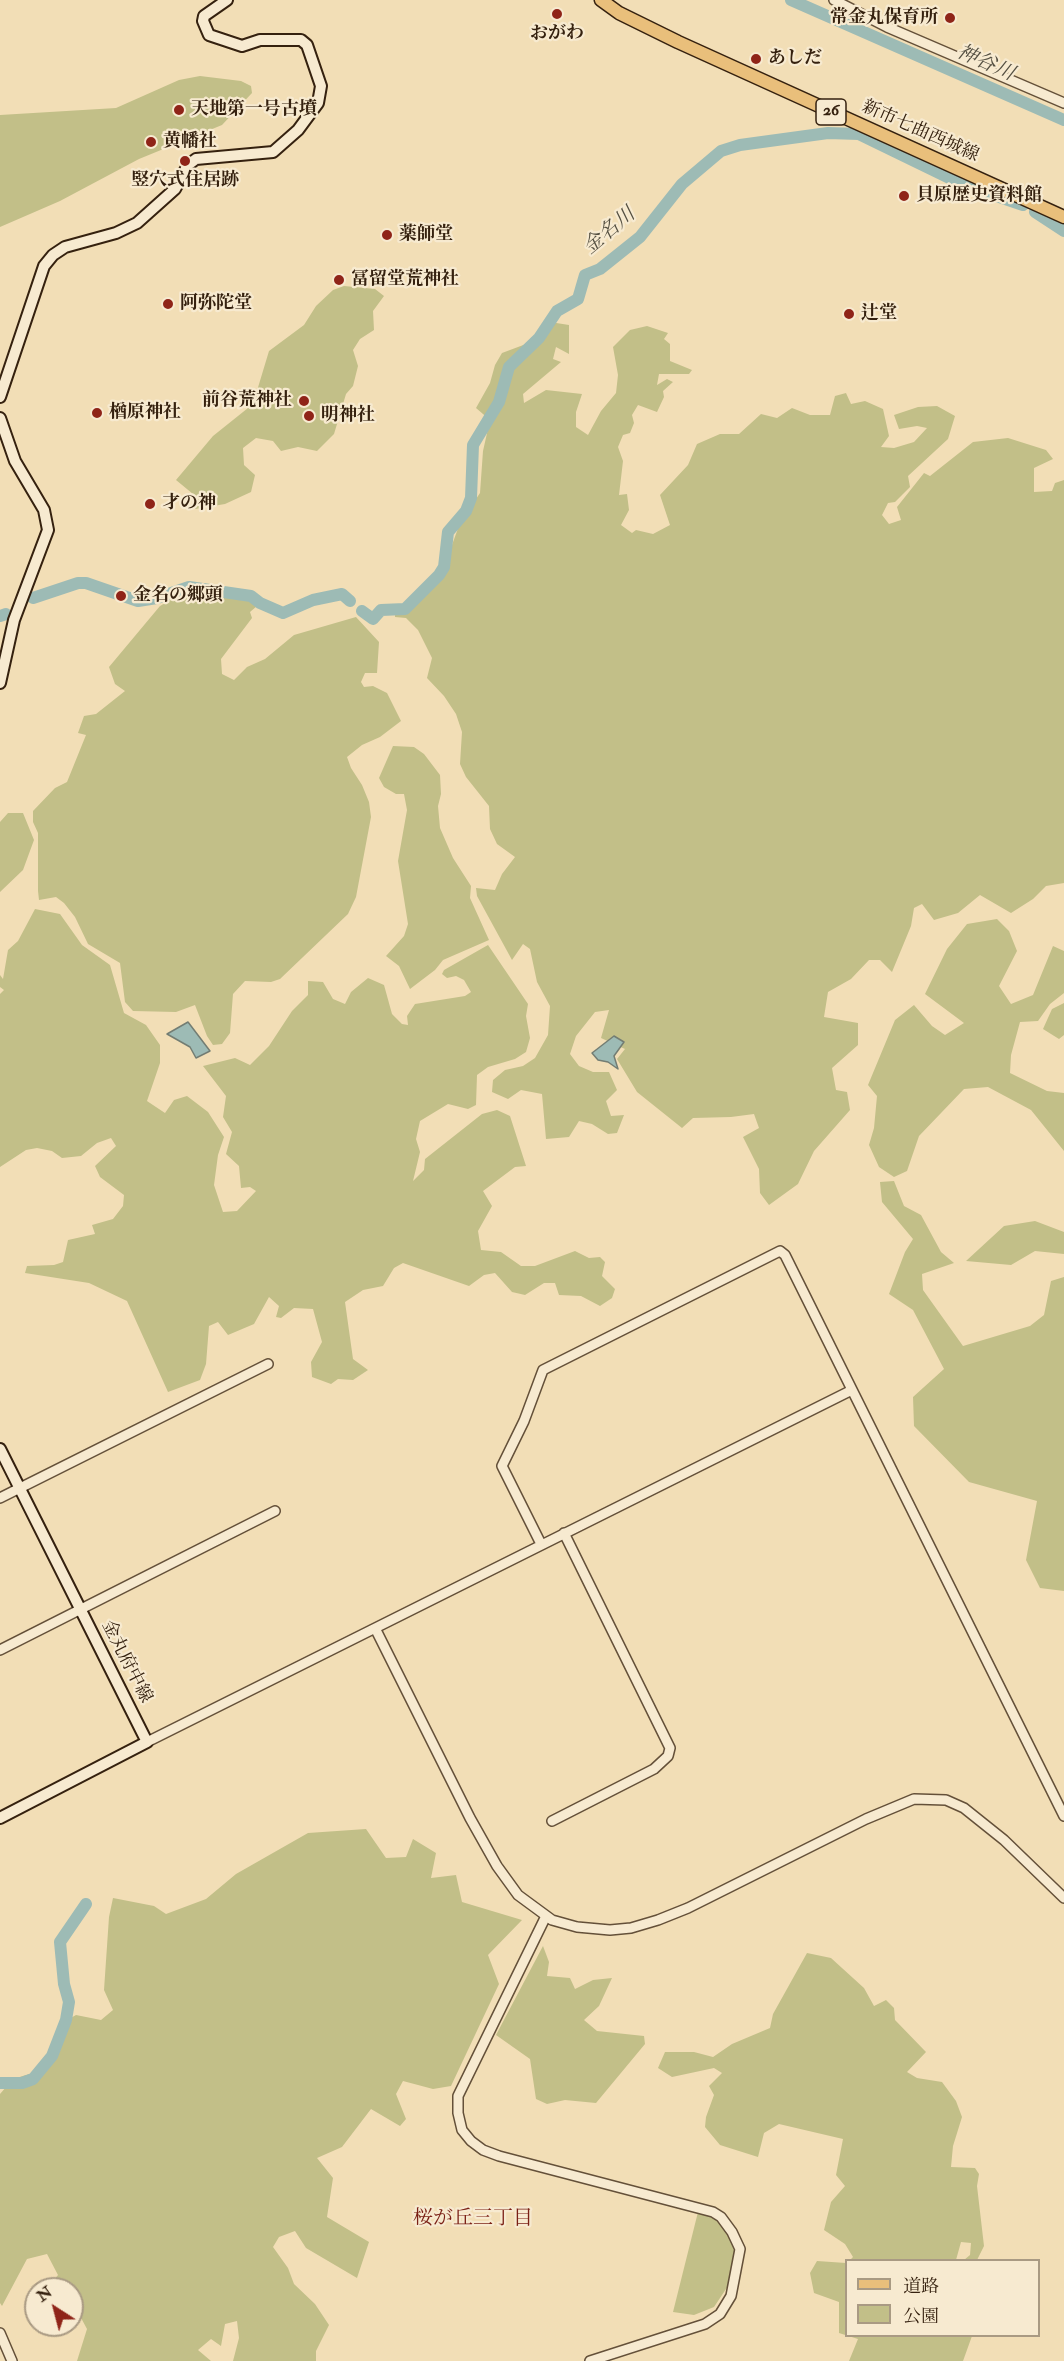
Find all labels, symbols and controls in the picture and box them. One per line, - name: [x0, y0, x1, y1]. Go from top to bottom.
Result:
- marker: おがわ: [550, 7, 564, 21]
- place label: 常金丸保育所: [830, 7, 938, 29]
- marker: 常金丸保育所: [943, 11, 957, 25]
- place label: おがわ: [530, 23, 584, 45]
- water label: 神谷川: [953, 41, 1017, 87]
- place label: あしだ: [768, 48, 822, 70]
- marker: あしだ: [749, 52, 763, 66]
- street label: 新市七曲西城線: [858, 97, 982, 167]
- place label: 天地第一号古墳: [191, 99, 317, 121]
- road number: 26: [816, 99, 846, 125]
- marker: 天地第一号古墳: [172, 103, 186, 117]
- place label: 黄幡社: [163, 131, 217, 153]
- marker: 黄幡社: [144, 135, 158, 149]
- marker: 竪穴式住居跡: [178, 154, 192, 168]
- place label: 竪穴式住居跡: [131, 170, 239, 192]
- place label: 貝原歴史資料館: [916, 185, 1042, 207]
- marker: 貝原歴史資料館: [897, 189, 911, 203]
- water label: 金名川: [579, 204, 641, 260]
- place label: 薬師堂: [399, 224, 453, 246]
- marker: 薬師堂: [380, 228, 394, 242]
- place label: 冨留堂荒神社: [351, 269, 459, 291]
- marker: 冨留堂荒神社: [332, 273, 346, 287]
- place label: 阿弥陀堂: [180, 293, 252, 315]
- marker: 阿弥陀堂: [161, 297, 175, 311]
- place label: 辻堂: [861, 303, 897, 325]
- marker: 辻堂: [842, 307, 856, 321]
- place label: 前谷荒神社: [202, 390, 292, 412]
- marker: 前谷荒神社: [297, 394, 311, 408]
- place label: 楢原神社: [109, 402, 181, 424]
- place label: 明神社: [321, 405, 375, 427]
- marker: 楢原神社: [90, 406, 104, 420]
- marker: 明神社: [302, 409, 316, 423]
- place label: 才の神: [162, 493, 216, 515]
- marker: 才の神: [143, 497, 157, 511]
- place label: 金名の郷頭: [133, 585, 223, 607]
- marker: 金名の郷頭: [114, 589, 128, 603]
- street label: 金丸府中線: [96, 1617, 156, 1707]
- district label: 桜が丘三丁目: [413, 2208, 533, 2232]
- legend: [845, 2259, 1040, 2337]
- text: 道路: [903, 2275, 939, 2298]
- north arrow: [24, 2277, 84, 2337]
- text: N: [33, 2282, 56, 2306]
- text: 公園: [903, 2305, 939, 2328]

